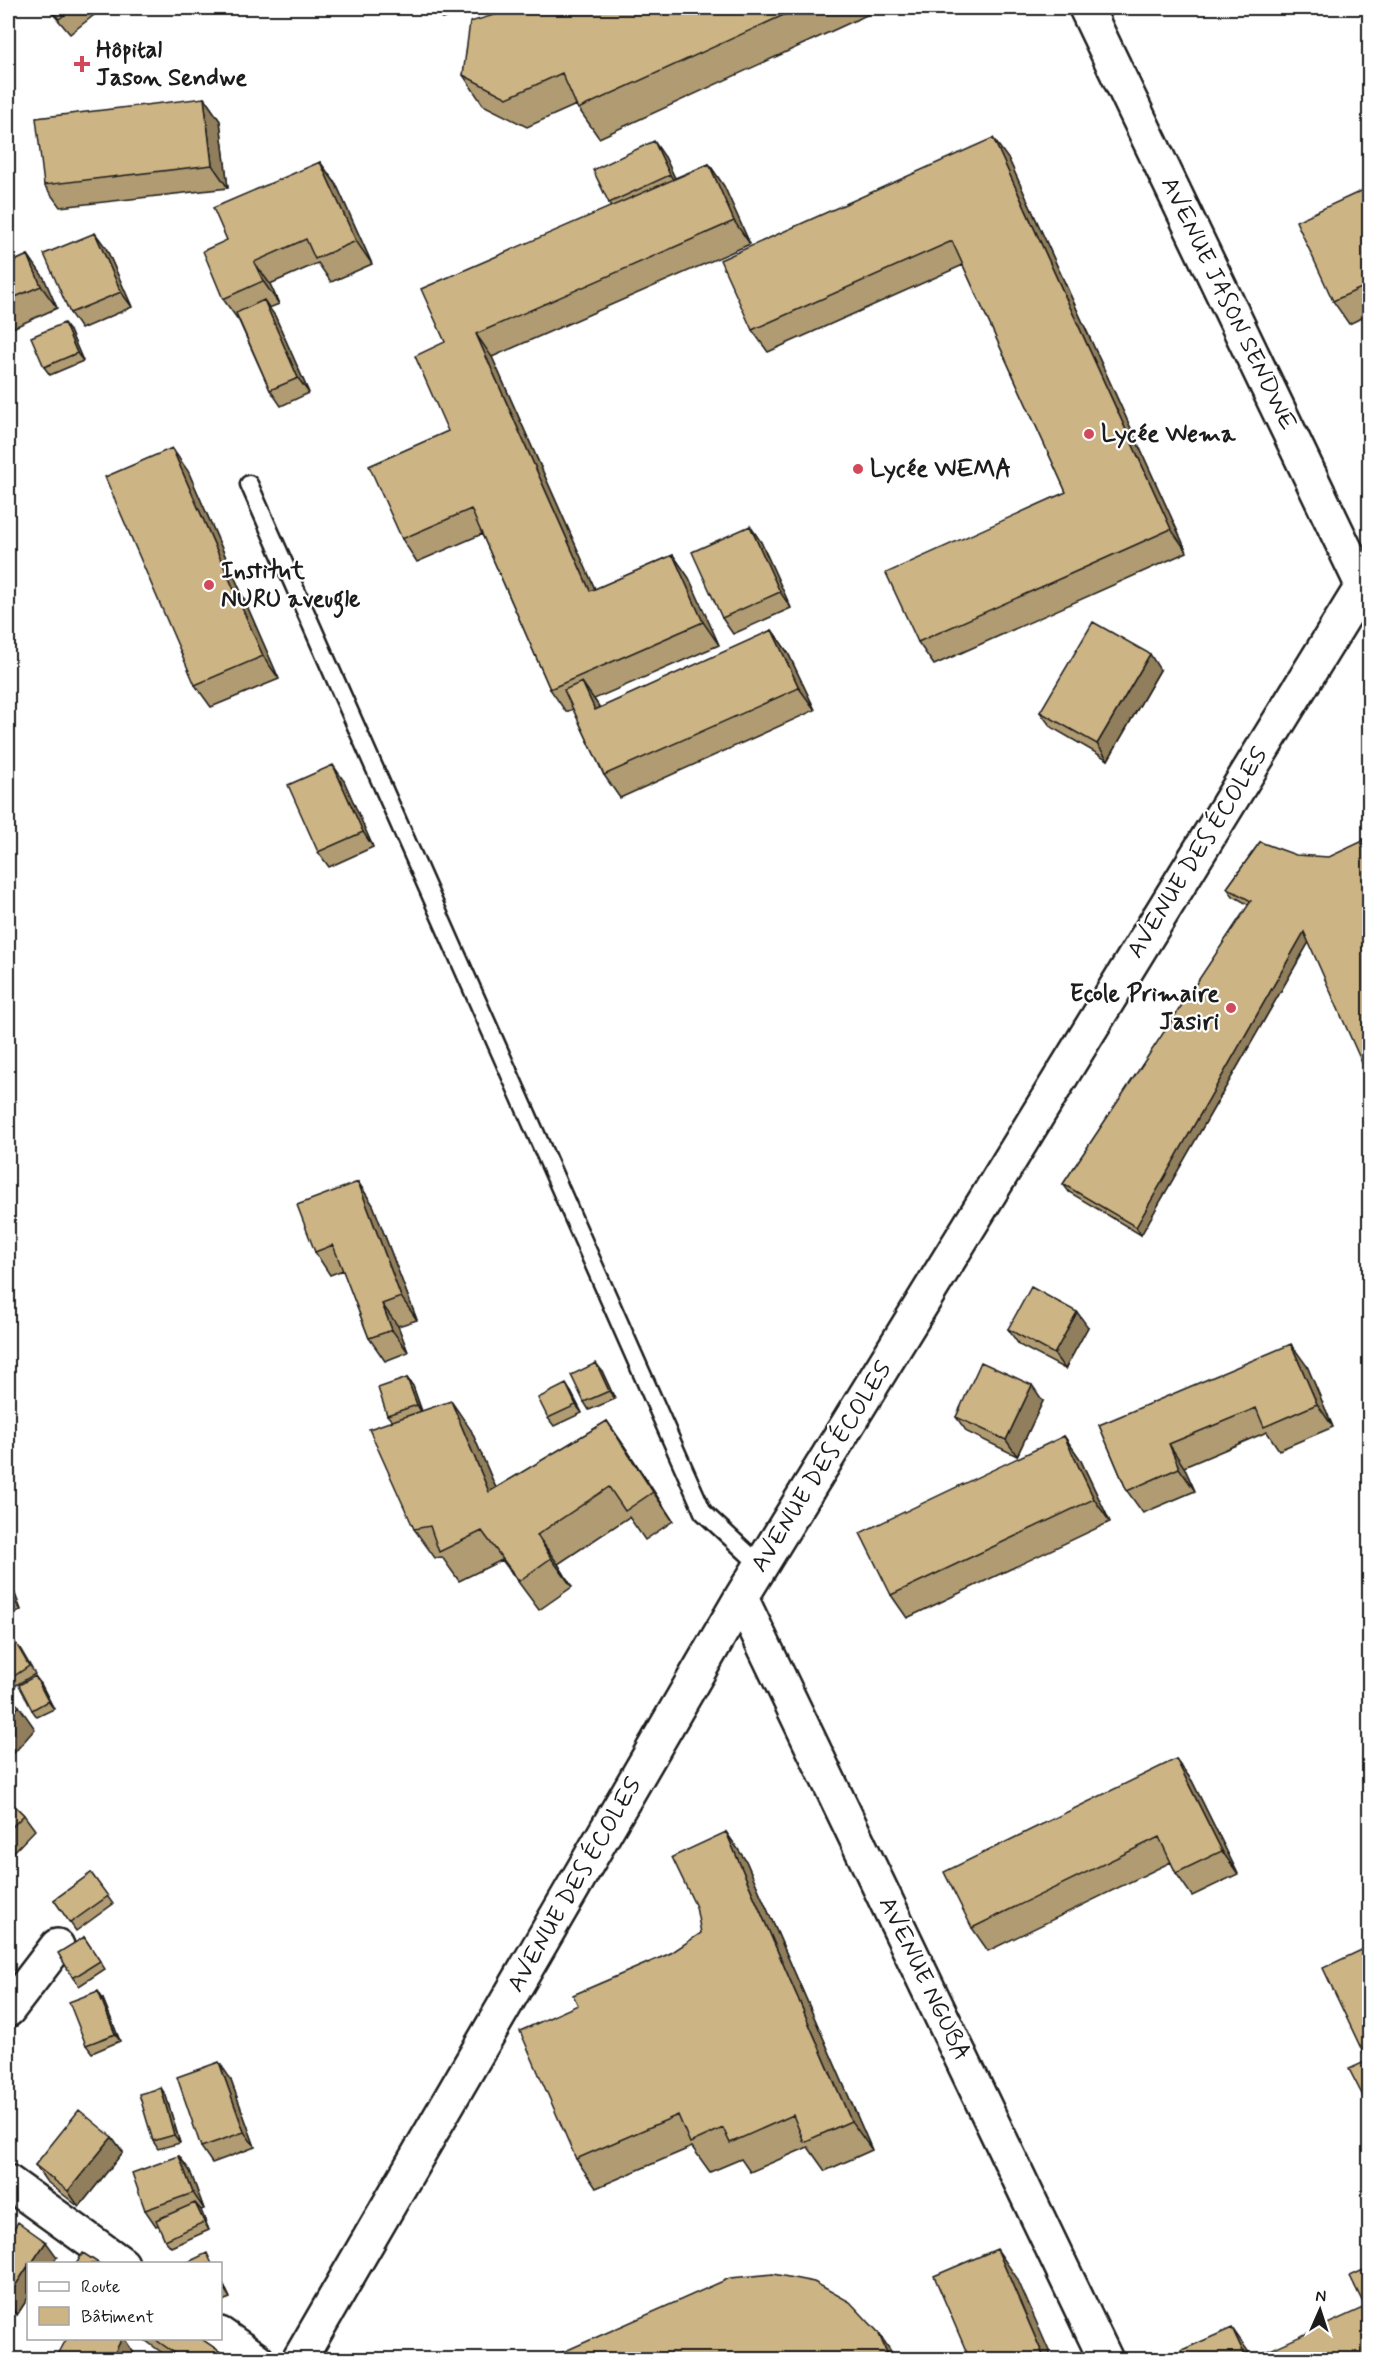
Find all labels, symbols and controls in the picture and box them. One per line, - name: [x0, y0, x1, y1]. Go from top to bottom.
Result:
- place label: Hôpital Jason Sendwe: [96, 35, 247, 94]
- marker: Hôpital Jason Sendwe: [73, 55, 91, 73]
- street label: AVENUE JASON SENDWE: [1153, 172, 1303, 436]
- place label: Lycée Wema: [1101, 419, 1236, 450]
- marker: Lycée Wema: [1082, 427, 1096, 441]
- place label: Lycée WEMA: [870, 454, 1011, 485]
- marker: Lycée WEMA: [851, 462, 865, 476]
- place label: Institut NURU aveugle: [221, 556, 361, 618]
- marker: Institut NURU aveugle: [202, 578, 216, 592]
- street label: AVENUE DES ÉCOLES: [1119, 741, 1276, 964]
- place label: Ecole Primaire Jasiri: [1070, 979, 1219, 1038]
- marker: Ecole Primaire Jasiri: [1224, 1001, 1238, 1015]
- street label: AVENUE DES ÉCOLES: [743, 1355, 900, 1578]
- street label: AVENUE DES ÉCOLES: [499, 1771, 649, 1998]
- street label: AVENUE NGUBA: [871, 1892, 977, 2066]
- legend: [27, 2262, 222, 2340]
- text: Route: [81, 2275, 120, 2299]
- north arrow: [1290, 2280, 1350, 2340]
- text: N: [1315, 2286, 1327, 2307]
- text: Bâtiment: [81, 2305, 154, 2329]

